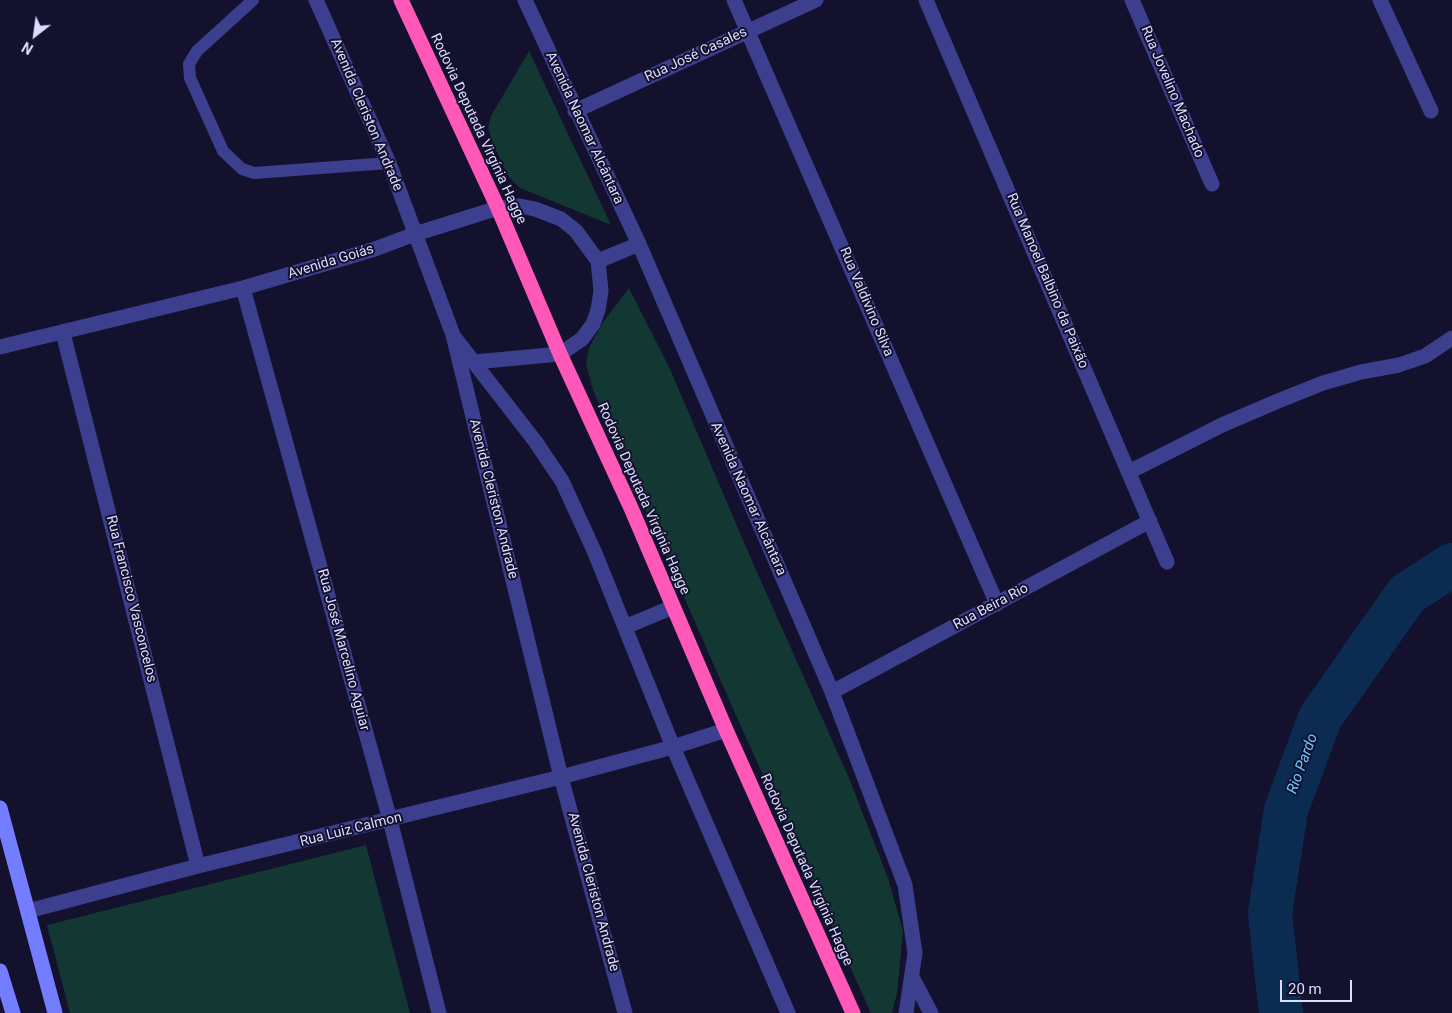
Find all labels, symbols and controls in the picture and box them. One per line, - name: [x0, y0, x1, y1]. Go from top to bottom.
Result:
- north arrow: [10, 10, 60, 60]
- street label: Rua José Casales: [642, 24, 750, 86]
- street label: Rua Jovelino Machado: [1137, 24, 1207, 160]
- street label: Rodovia Deputada Virgínia Hagge: [426, 31, 530, 227]
- street label: Avenida Cleriston Andrade: [326, 36, 406, 194]
- text: N: [19, 39, 36, 57]
- street label: Avenida Naomar Alcântara: [541, 49, 627, 207]
- street label: Rua Manoel Balbino da Paixão: [1002, 191, 1092, 371]
- street label: Avenida Goiás: [286, 241, 376, 283]
- street label: Rua Valdivino Silva: [835, 245, 897, 359]
- street label: Rodovia Deputada Virgínia Hagge: [593, 400, 693, 598]
- street label: Avenida Cleriston Andrade: [465, 417, 521, 581]
- street label: Avenida Naomar Alcântara: [707, 420, 789, 578]
- street label: Rua Francisco Vasconcelos: [102, 514, 160, 684]
- street label: Rua José Marcelino Aguiar: [313, 567, 373, 733]
- street label: Rua Beira Rio: [951, 580, 1031, 634]
- water label: Rio Pardo: [1284, 731, 1322, 797]
- street label: Rodovia Deputada Virgínia Hagge: [756, 771, 856, 969]
- street label: Rua Luiz Calmon: [298, 809, 404, 851]
- street label: Avenida Cleriston Andrade: [564, 811, 622, 973]
- scale bar: [1282, 970, 1354, 1002]
- text: 20 m: [1288, 980, 1322, 998]

